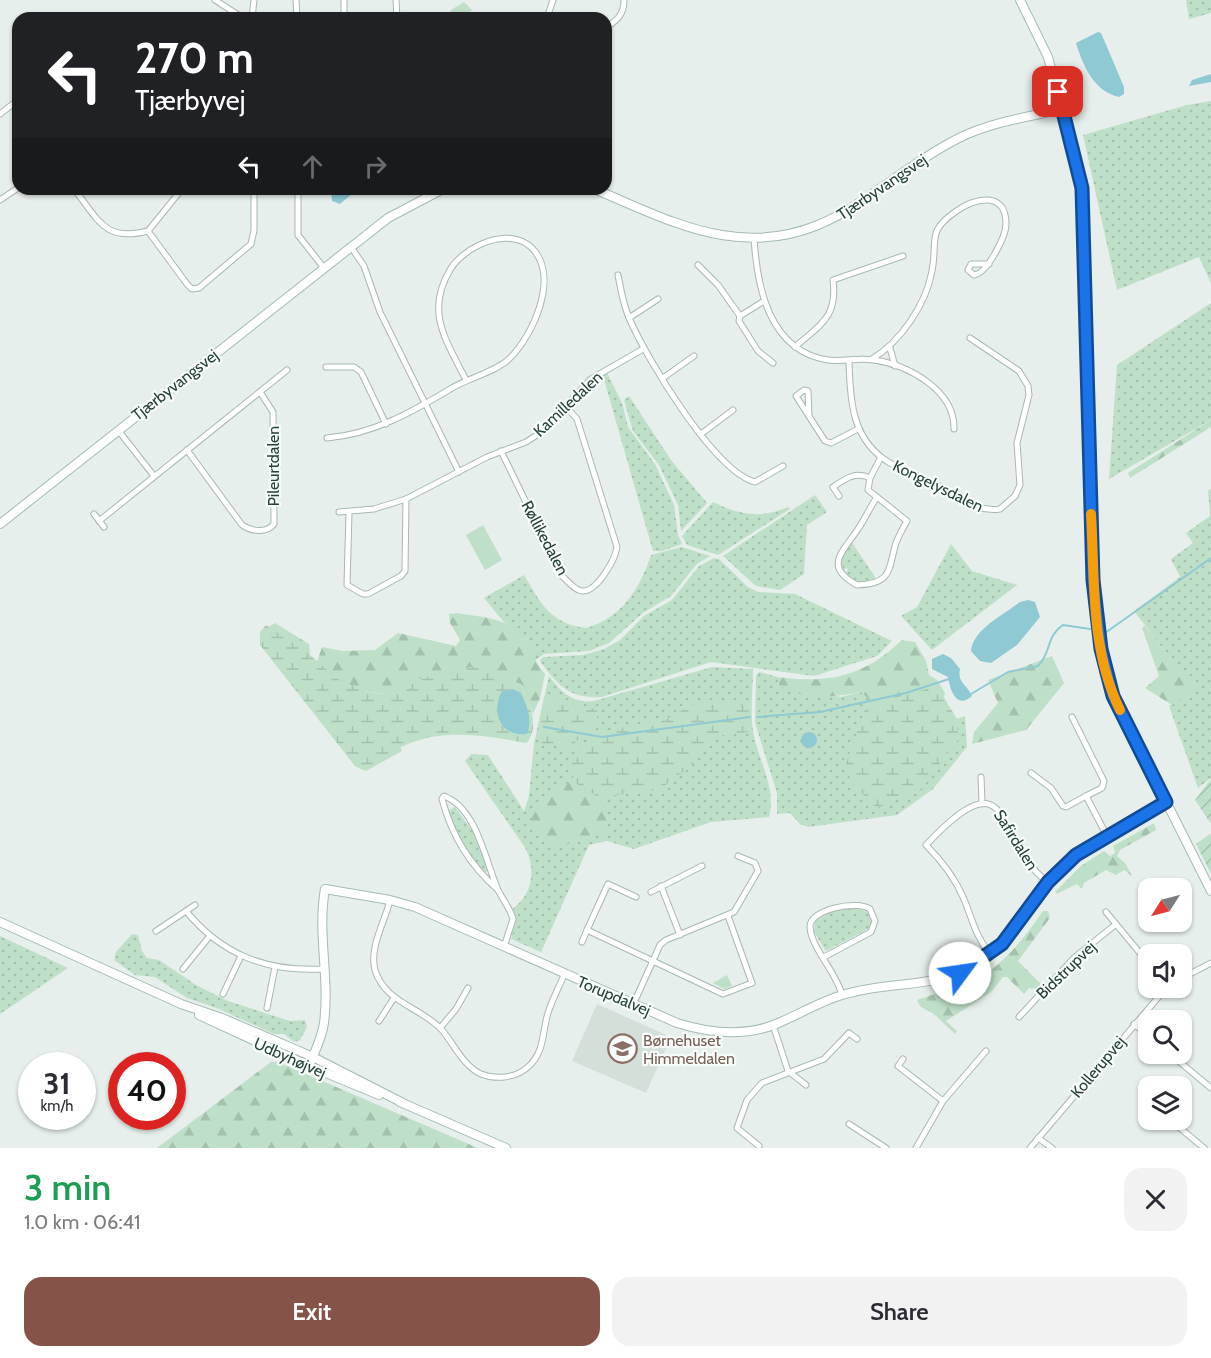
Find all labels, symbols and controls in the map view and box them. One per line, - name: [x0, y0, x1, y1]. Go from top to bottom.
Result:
- text: 270 m: [135, 32, 254, 84]
- icon: left: [36, 36, 114, 114]
- pin: [1032, 66, 1083, 117]
- icon: arrive: [1041, 75, 1074, 108]
- text: Tjærbyvej: [135, 84, 245, 117]
- icon: left: [233, 150, 266, 183]
- icon: ahead: [296, 150, 329, 183]
- icon: right: [359, 150, 392, 183]
- street label: Tjærbyvangsvej: [833, 150, 931, 224]
- street label: Tjærbyvangsvej: [128, 345, 222, 425]
- street label: Kamilledalen: [530, 367, 606, 441]
- street label: Pileurtdalen: [264, 426, 283, 506]
- street label: Kongelysdalen: [890, 456, 986, 516]
- street label: Røllikedalen: [517, 498, 573, 578]
- street label: Safirdalen: [990, 806, 1042, 874]
- north arrow: [1138, 878, 1192, 932]
- map controls: [1138, 878, 1192, 1130]
- street label: Bidstrupvej: [1032, 937, 1100, 1003]
- position arrow: [928, 941, 992, 1005]
- button: sound: [1138, 944, 1192, 998]
- street label: Torupdalvej: [574, 972, 654, 1020]
- button: search: [1138, 1010, 1192, 1064]
- place label: Børnehuset Himmeldalen: [643, 1031, 735, 1068]
- street label: Kollerupvej: [1067, 1032, 1129, 1102]
- school or university icon: Børnehuset Himmeldalen: [606, 1033, 638, 1065]
- street label: Udbyhøjvej: [251, 1034, 329, 1082]
- speed limit sign: 40: [108, 1052, 186, 1130]
- text: 31: [43, 1065, 71, 1102]
- button: layers: [1138, 1076, 1192, 1130]
- text: km/h: [41, 1097, 73, 1115]
- text: 3 min: [24, 1165, 111, 1209]
- button: close: [1124, 1168, 1187, 1231]
- text: 1.0 km · 06:41: [24, 1210, 141, 1234]
- button: Exit: [24, 1277, 600, 1346]
- button: Share: [612, 1277, 1187, 1346]

